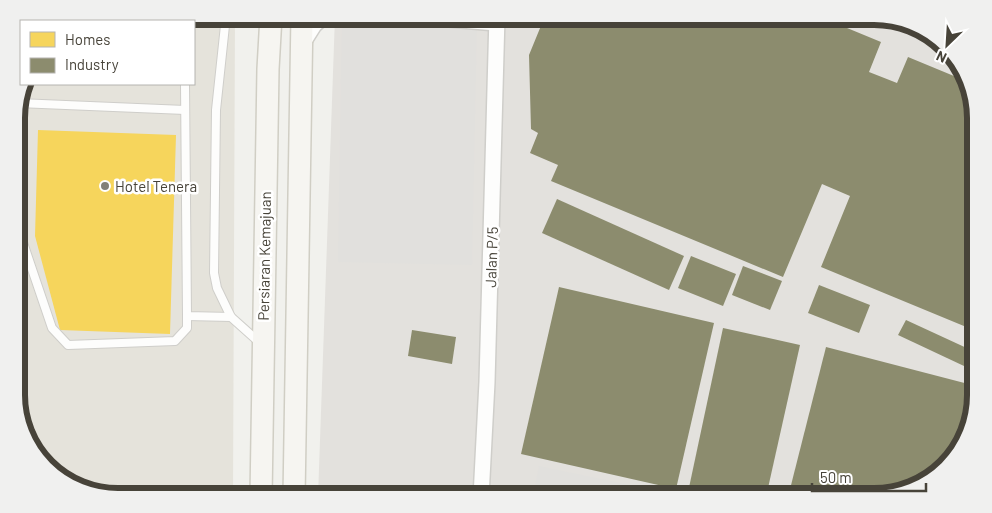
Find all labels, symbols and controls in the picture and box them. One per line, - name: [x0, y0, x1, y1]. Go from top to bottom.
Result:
- legend: [20, 20, 195, 85]
- north arrow: [922, 20, 972, 70]
- text: Homes: [65, 30, 110, 48]
- text: N: [933, 48, 949, 67]
- text: Industry: [65, 55, 119, 73]
- place label: Hotel Tenera: [115, 177, 197, 195]
- marker: Hotel Tenera: [99, 180, 111, 192]
- street label: Persiaran Kemajuan: [254, 191, 274, 321]
- street label: Jalan P/5: [481, 226, 501, 288]
- scale bar: [812, 460, 926, 492]
- text: 50 m: [820, 468, 852, 486]

